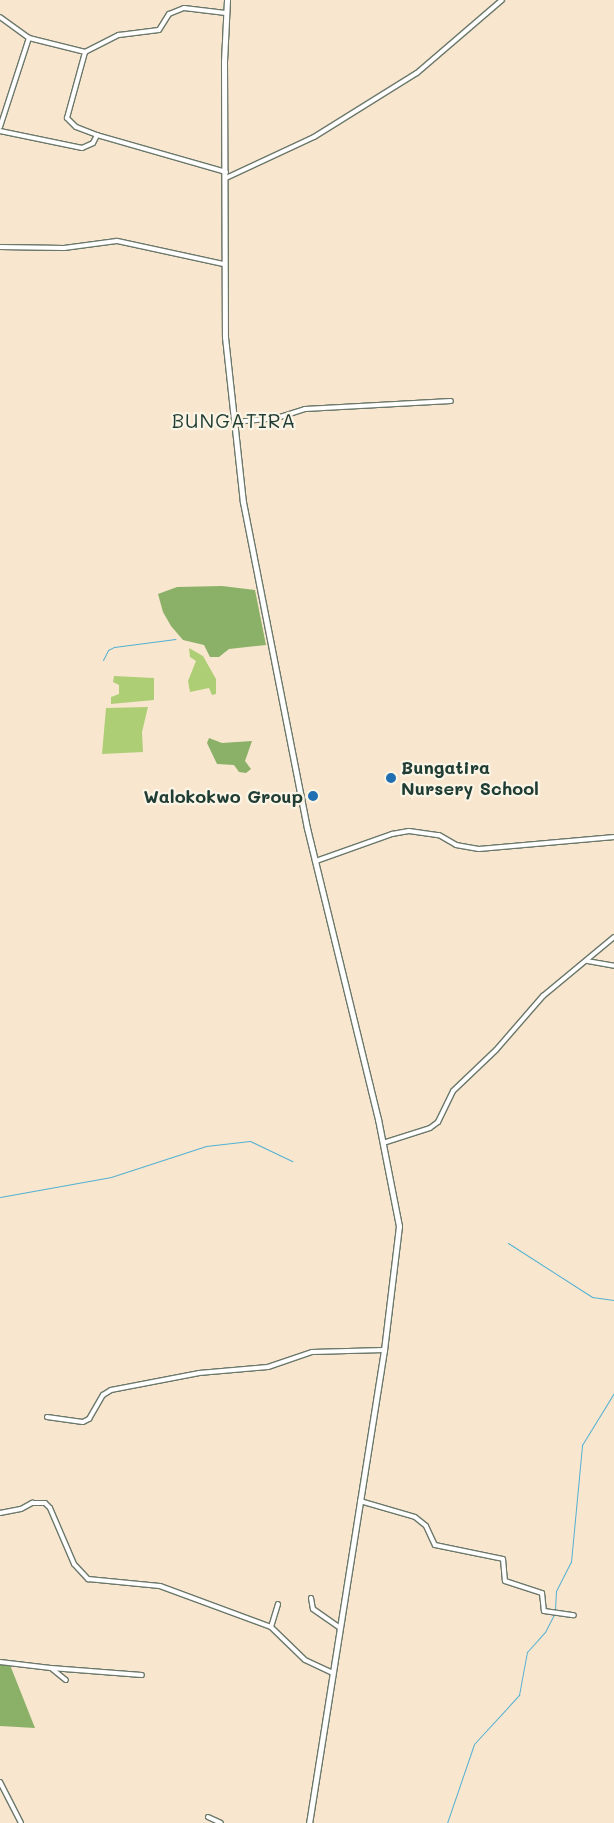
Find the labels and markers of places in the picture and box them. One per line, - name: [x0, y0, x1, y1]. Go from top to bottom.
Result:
- place label: Bungatira Nursery School: [401, 757, 539, 800]
- marker: Bungatira Nursery School: [385, 772, 397, 784]
- place label: Walokokwo Group: [143, 785, 303, 807]
- marker: Walokokwo Group: [307, 790, 319, 802]

